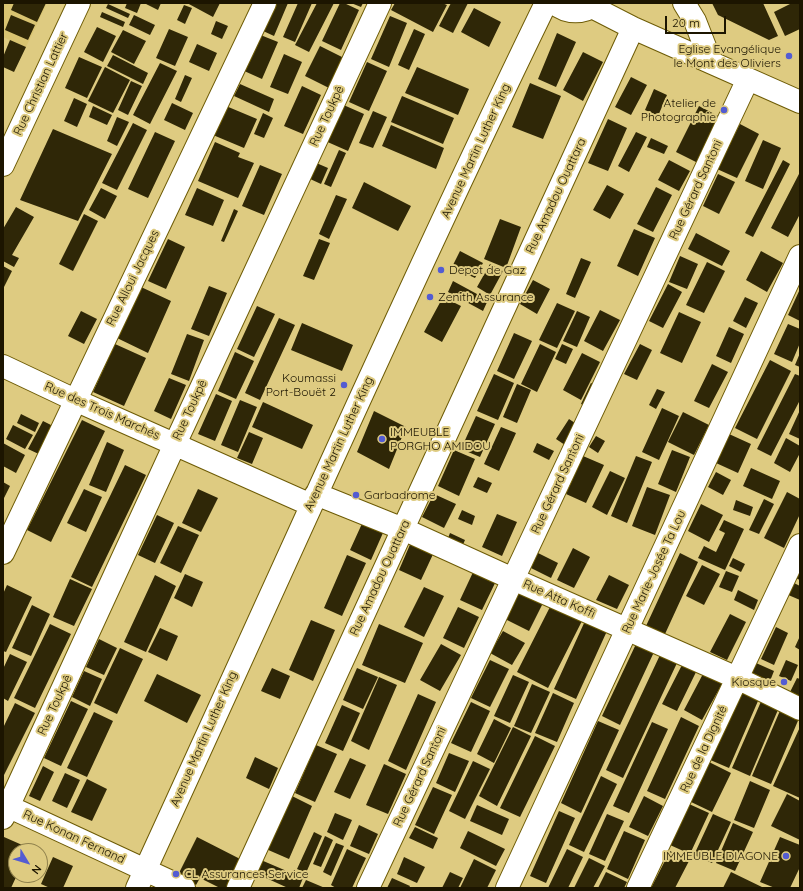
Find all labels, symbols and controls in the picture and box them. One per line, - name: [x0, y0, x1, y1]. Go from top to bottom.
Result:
- scale bar: [667, 8, 728, 34]
- text: 20 m: [672, 15, 700, 30]
- street label: Rue Christian Lattier: [11, 30, 71, 138]
- place label: Eglise Evangélique le Mont des Oliviers: [673, 42, 781, 70]
- marker: Eglise Evangélique le Mont des Oliviers: [784, 51, 794, 61]
- street label: Avenue Martin Luther King: [438, 81, 514, 221]
- street label: Rue Toukpê: [307, 83, 347, 149]
- place label: Atelier de Photographie: [641, 96, 716, 124]
- marker: Atelier de Photographie: [719, 105, 729, 115]
- street label: Rue Amadou Ouattara: [523, 136, 589, 256]
- street label: Rue Gérard Santoni: [667, 138, 725, 242]
- street label: Rue Alloui Jacques: [104, 228, 162, 328]
- place label: Depot de Gaz: [449, 263, 525, 277]
- marker: Depot de Gaz: [436, 265, 446, 275]
- place label: Zenith Assurance: [438, 290, 534, 304]
- marker: Zenith Assurance: [425, 292, 435, 302]
- place label: Koumassi Port-Bouët 2: [266, 371, 336, 399]
- street label: Avenue Martin Luther King: [301, 374, 377, 514]
- street label: Rue Toukpê: [170, 377, 210, 443]
- street label: Rue des Trois Marchés: [42, 379, 162, 443]
- marker: Koumassi Port-Bouët 2: [339, 380, 349, 390]
- place label: IMMEUBLE PORGHO AMIDOU: [390, 425, 491, 453]
- street label: Rue Gérard Santoni: [529, 432, 587, 536]
- marker: IMMEUBLE PORGHO AMIDOU: [377, 434, 387, 444]
- place label: Garbadrome: [364, 488, 436, 502]
- marker: Garbadrome: [351, 490, 361, 500]
- street label: Rue Marie-Josée Ta Lou: [619, 508, 689, 636]
- street label: Rue Amadou Ouattara: [347, 518, 413, 638]
- street label: Rue Atta Koffi: [521, 577, 597, 621]
- street label: Avenue Martin Luther King: [168, 669, 240, 809]
- street label: Rue Toukpê: [35, 672, 75, 738]
- place label: Kiosque: [732, 675, 776, 689]
- marker: Kiosque: [779, 677, 789, 687]
- street label: Rue de la Dignité: [678, 703, 730, 795]
- street label: Rue Gérard Santoni: [391, 725, 449, 829]
- street label: Rue Konan Fernand: [21, 807, 127, 867]
- north arrow: [8, 843, 48, 883]
- place label: IMMEUBLE DIAGONE: [663, 849, 778, 863]
- marker: IMMEUBLE DIAGONE: [781, 851, 791, 861]
- text: N: [29, 862, 45, 877]
- place label: CL Assurances Service: [184, 867, 309, 881]
- marker: CL Assurances Service: [171, 869, 181, 879]

